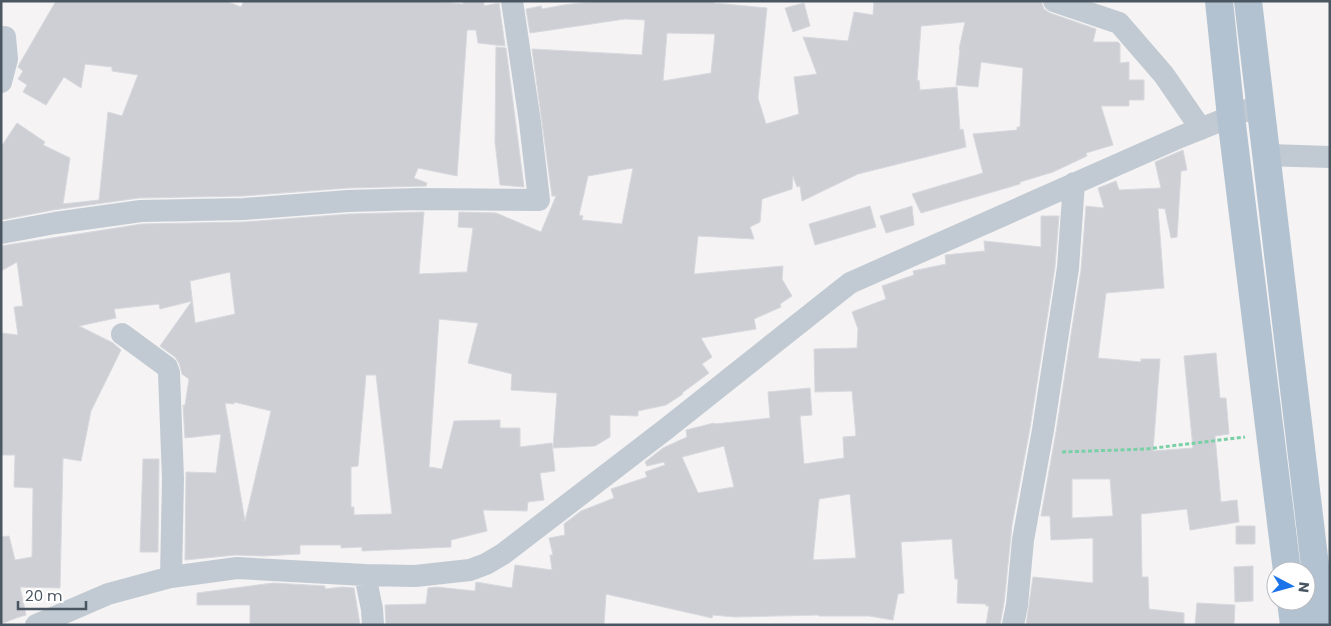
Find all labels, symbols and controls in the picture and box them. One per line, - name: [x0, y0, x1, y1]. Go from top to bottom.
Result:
- north arrow: [1266, 561, 1316, 611]
- scale bar: [18, 578, 85, 610]
- text: N: [1293, 581, 1314, 594]
- text: 20 m: [25, 585, 63, 606]

